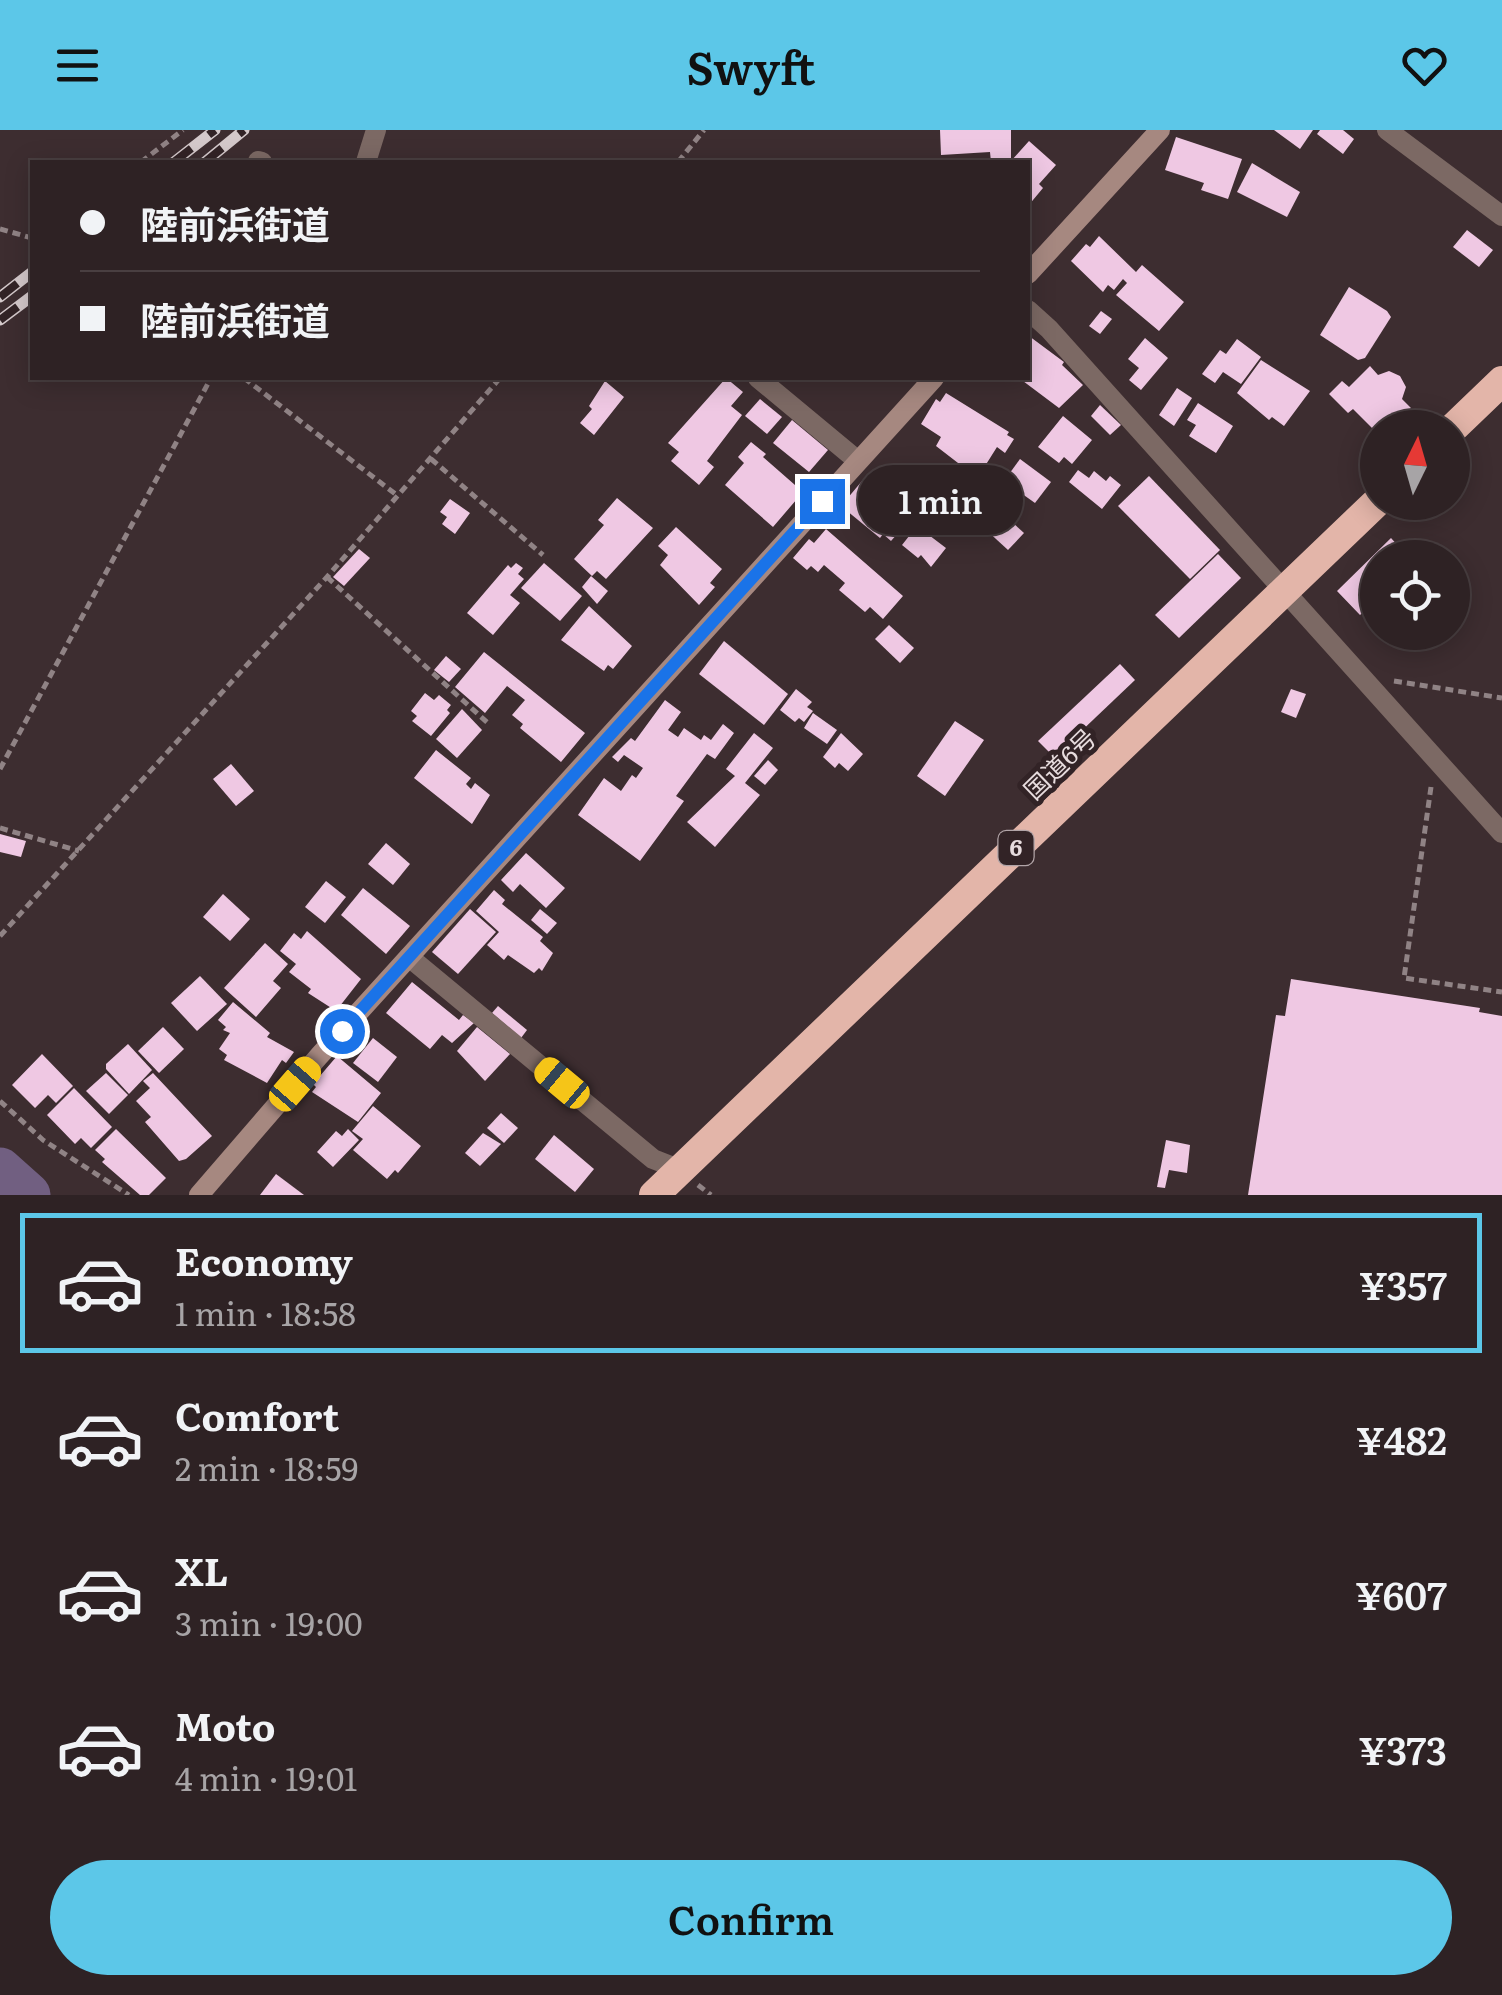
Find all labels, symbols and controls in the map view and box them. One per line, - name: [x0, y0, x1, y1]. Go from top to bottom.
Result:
- text: Swyft: [687, 32, 815, 99]
- icon: menu: [50, 38, 105, 93]
- icon: heart: [1397, 38, 1452, 93]
- text: 陸前浜街道: [140, 194, 330, 251]
- text: 陸前浜街道: [140, 290, 330, 347]
- north arrow: [1360, 410, 1470, 520]
- map controls: [1360, 410, 1470, 650]
- callout: 1 min: [857, 466, 1022, 536]
- text: 1 min: [898, 476, 983, 524]
- route end: [800, 479, 845, 524]
- button: locate: [1360, 540, 1470, 650]
- street label: 国道6号: [1014, 719, 1104, 807]
- road number: 6: [998, 831, 1034, 865]
- route start: [320, 1009, 365, 1054]
- car: [264, 1052, 326, 1116]
- car: [529, 1052, 595, 1114]
- text: Economy: [175, 1231, 353, 1288]
- icon: car: [55, 1238, 145, 1328]
- text: ¥357: [1359, 1255, 1447, 1312]
- text: 1 min · 18:58: [175, 1288, 356, 1336]
- text: Comfort: [175, 1386, 339, 1443]
- icon: car: [55, 1393, 145, 1483]
- text: ¥482: [1356, 1410, 1447, 1467]
- text: 2 min · 18:59: [175, 1443, 358, 1491]
- text: XL: [175, 1541, 228, 1598]
- icon: car: [55, 1548, 145, 1638]
- text: ¥607: [1355, 1565, 1447, 1622]
- text: 3 min · 19:00: [175, 1598, 363, 1646]
- text: Moto: [175, 1696, 275, 1753]
- icon: car: [55, 1703, 145, 1793]
- text: ¥373: [1359, 1720, 1447, 1777]
- text: 4 min · 19:01: [175, 1753, 357, 1801]
- button: Confirm: [50, 1860, 1452, 1975]

